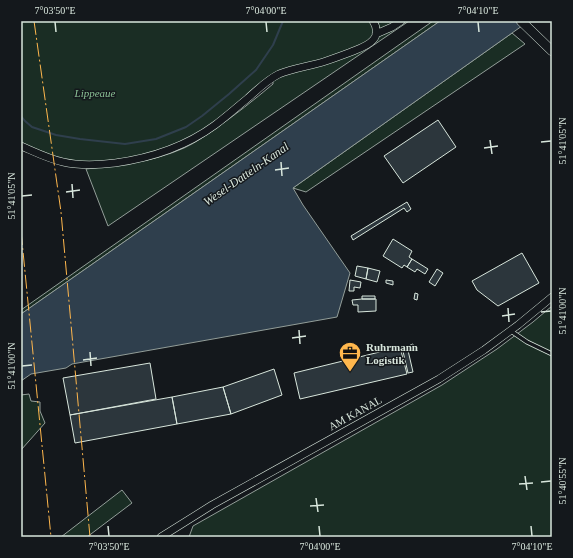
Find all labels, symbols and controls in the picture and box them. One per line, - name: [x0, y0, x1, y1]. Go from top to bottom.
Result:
- text: 7°03'50"E: [35, 5, 76, 16]
- text: 7°04'00"E: [246, 5, 287, 16]
- text: 7°04'10"E: [458, 5, 499, 16]
- park label: Lippeaue: [74, 87, 116, 99]
- text: 51°41'05"N: [557, 117, 568, 165]
- water label: Wesel-Datteln-Kanal: [201, 139, 292, 209]
- text: 51°41'05"N: [6, 172, 17, 220]
- text: 51°41'00"N: [557, 287, 568, 335]
- office icon: Ruhrmann Logistik: [337, 340, 363, 373]
- place label: Ruhrmann Logistik: [366, 341, 418, 366]
- text: 51°41'00"N: [6, 342, 17, 390]
- street label: AM KANAL: [326, 393, 384, 433]
- text: 51°40'55"N: [557, 457, 568, 505]
- text: 7°03'50"E: [89, 541, 130, 552]
- text: 7°04'00"E: [300, 541, 341, 552]
- text: 7°04'10"E: [512, 541, 553, 552]

